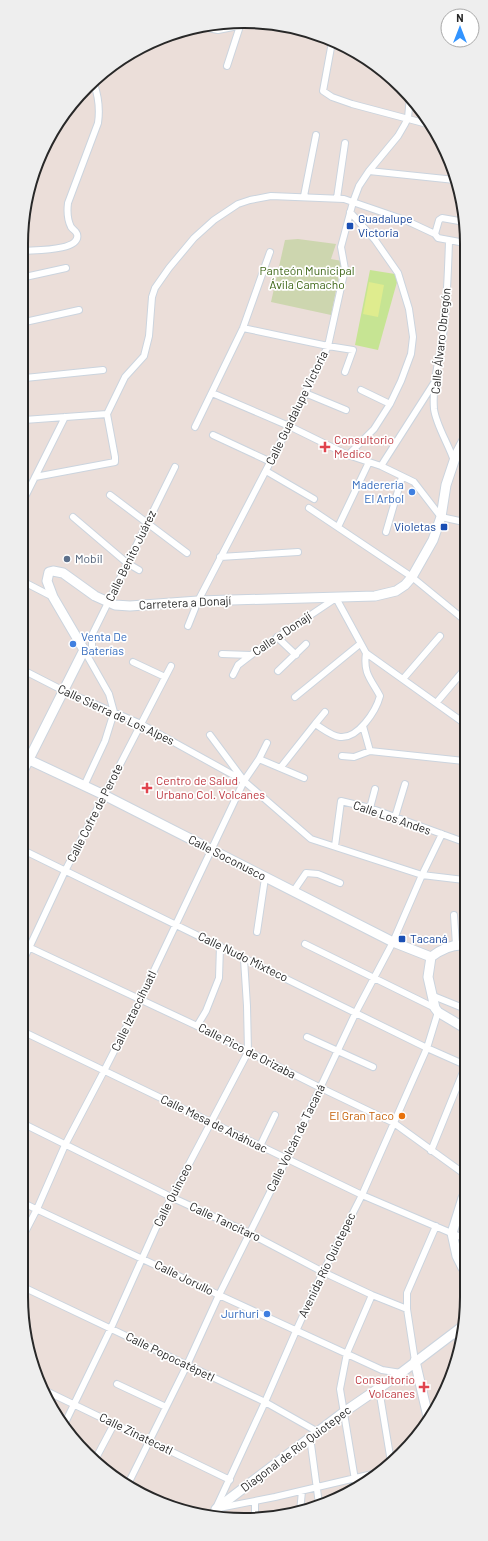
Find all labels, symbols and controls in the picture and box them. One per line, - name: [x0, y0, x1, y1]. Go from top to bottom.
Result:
- north arrow: [440, 8, 480, 48]
- text: N: [456, 11, 464, 24]
- place label: Guadalupe Victoria: [358, 211, 413, 239]
- marker: Guadalupe Victoria: [345, 221, 355, 231]
- park label: Panteón Municipal Ávila Camacho: [260, 263, 354, 291]
- street label: Calle Álvaro Obregón: [427, 287, 453, 395]
- street label: Calle Guadalupe Victoria: [262, 348, 330, 467]
- place label: Consultorio Medico: [334, 432, 394, 460]
- marker: Consultorio Medico: [319, 441, 331, 453]
- place label: Madereria El Arbol: [352, 477, 404, 505]
- marker: Madereria El Arbol: [407, 487, 417, 497]
- street label: Calle Benito Juárez: [102, 508, 158, 603]
- place label: Violetas: [394, 519, 436, 533]
- marker: Violetas: [439, 522, 449, 532]
- place label: Mobil: [75, 551, 103, 565]
- marker: Mobil: [62, 554, 72, 564]
- street label: Carretera a Donají: [138, 593, 232, 611]
- street label: Calle a Donají: [249, 608, 314, 658]
- place label: Venta De Baterías: [81, 629, 127, 657]
- marker: Venta De Baterías: [68, 639, 78, 649]
- street label: Calle Sierra de Los Alpes: [56, 681, 177, 747]
- street label: Calle Cofre de Perote: [63, 761, 125, 864]
- place label: Centro de Salud Urbano Col. Volcanes: [156, 773, 265, 801]
- marker: Centro de Salud Urbano Col. Volcanes: [141, 782, 153, 794]
- street label: Calle Los Andes: [352, 797, 433, 837]
- street label: Calle Soconusco: [186, 831, 269, 883]
- street label: Calle Nudo Mixteco: [196, 928, 291, 984]
- place label: Tacaná: [410, 931, 448, 945]
- marker: Tacaná: [397, 934, 407, 944]
- street label: Calle Iztaccíhuatl: [108, 968, 159, 1053]
- street label: Calle Pico de Orizaba: [196, 1020, 298, 1081]
- street label: Calle Volcán de Tacaná: [263, 1082, 327, 1194]
- street label: Calle Mesa de Anáhuac: [159, 1091, 270, 1155]
- place label: El Gran Taco: [329, 1108, 394, 1122]
- marker: El Gran Taco: [397, 1111, 407, 1121]
- street label: Calle Quinceo: [150, 1160, 194, 1229]
- street label: Calle Tancítaro: [188, 1198, 263, 1244]
- street label: Avenida Río Quiotepec: [295, 1210, 358, 1319]
- street label: Calle Jorullo: [153, 1257, 216, 1297]
- place label: Jurhuri: [221, 1306, 259, 1320]
- marker: Jurhuri: [262, 1309, 272, 1319]
- street label: Calle Popocatépetl: [124, 1329, 217, 1384]
- place label: Consultorio Volcanes: [355, 1372, 415, 1400]
- marker: Consultorio Volcanes: [418, 1381, 430, 1393]
- street label: Diagonal de Río Quiotepec: [238, 1402, 353, 1494]
- street label: Calle Zinatecatl: [97, 1409, 175, 1457]

